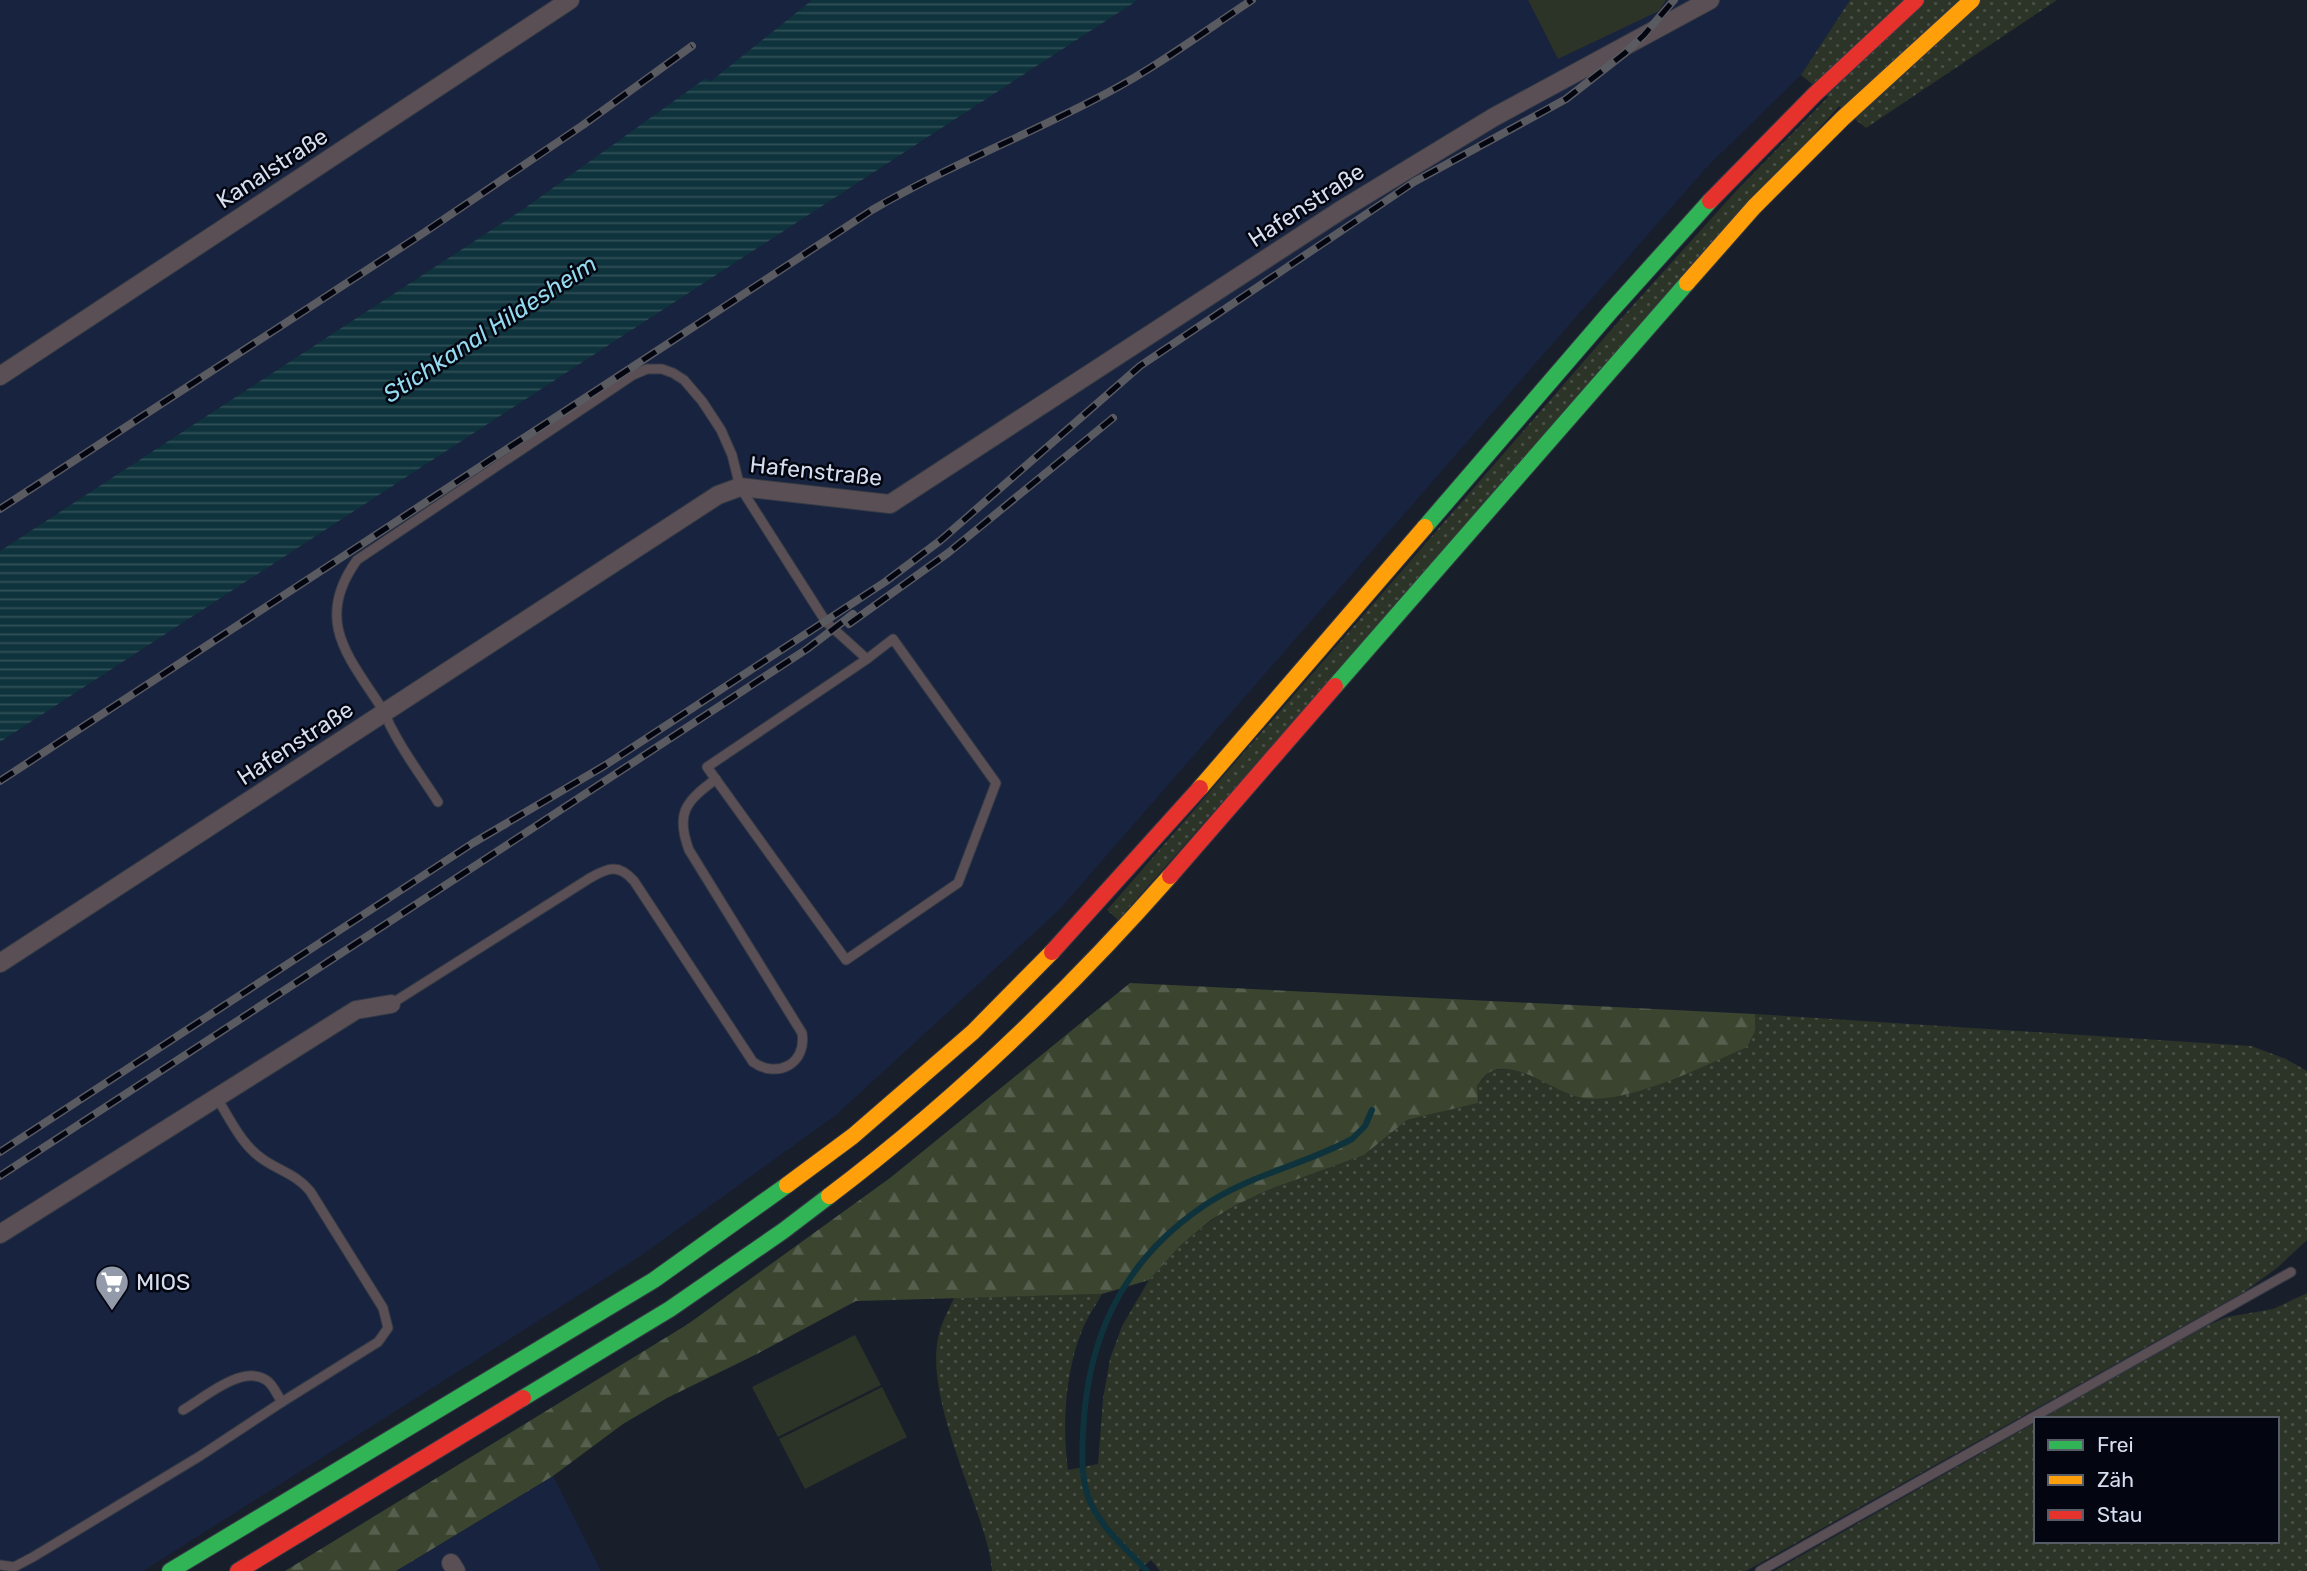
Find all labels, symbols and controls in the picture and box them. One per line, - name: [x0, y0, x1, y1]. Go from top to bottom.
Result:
- street label: Kanalstraße: [211, 122, 333, 214]
- street label: Hafenstraße: [1243, 157, 1369, 253]
- water label: Stichkanal Hildesheim: [378, 250, 602, 408]
- street label: Hafenstraße: [748, 450, 884, 492]
- street label: Hafenstraße: [232, 695, 358, 791]
- supermarket icon: MIOS: [93, 1263, 131, 1312]
- place label: MIOS: [136, 1268, 190, 1296]
- legend: [2034, 1417, 2279, 1543]
- text: Frei: [2097, 1432, 2134, 1457]
- text: Zäh: [2097, 1467, 2134, 1492]
- text: Stau: [2097, 1502, 2143, 1527]

